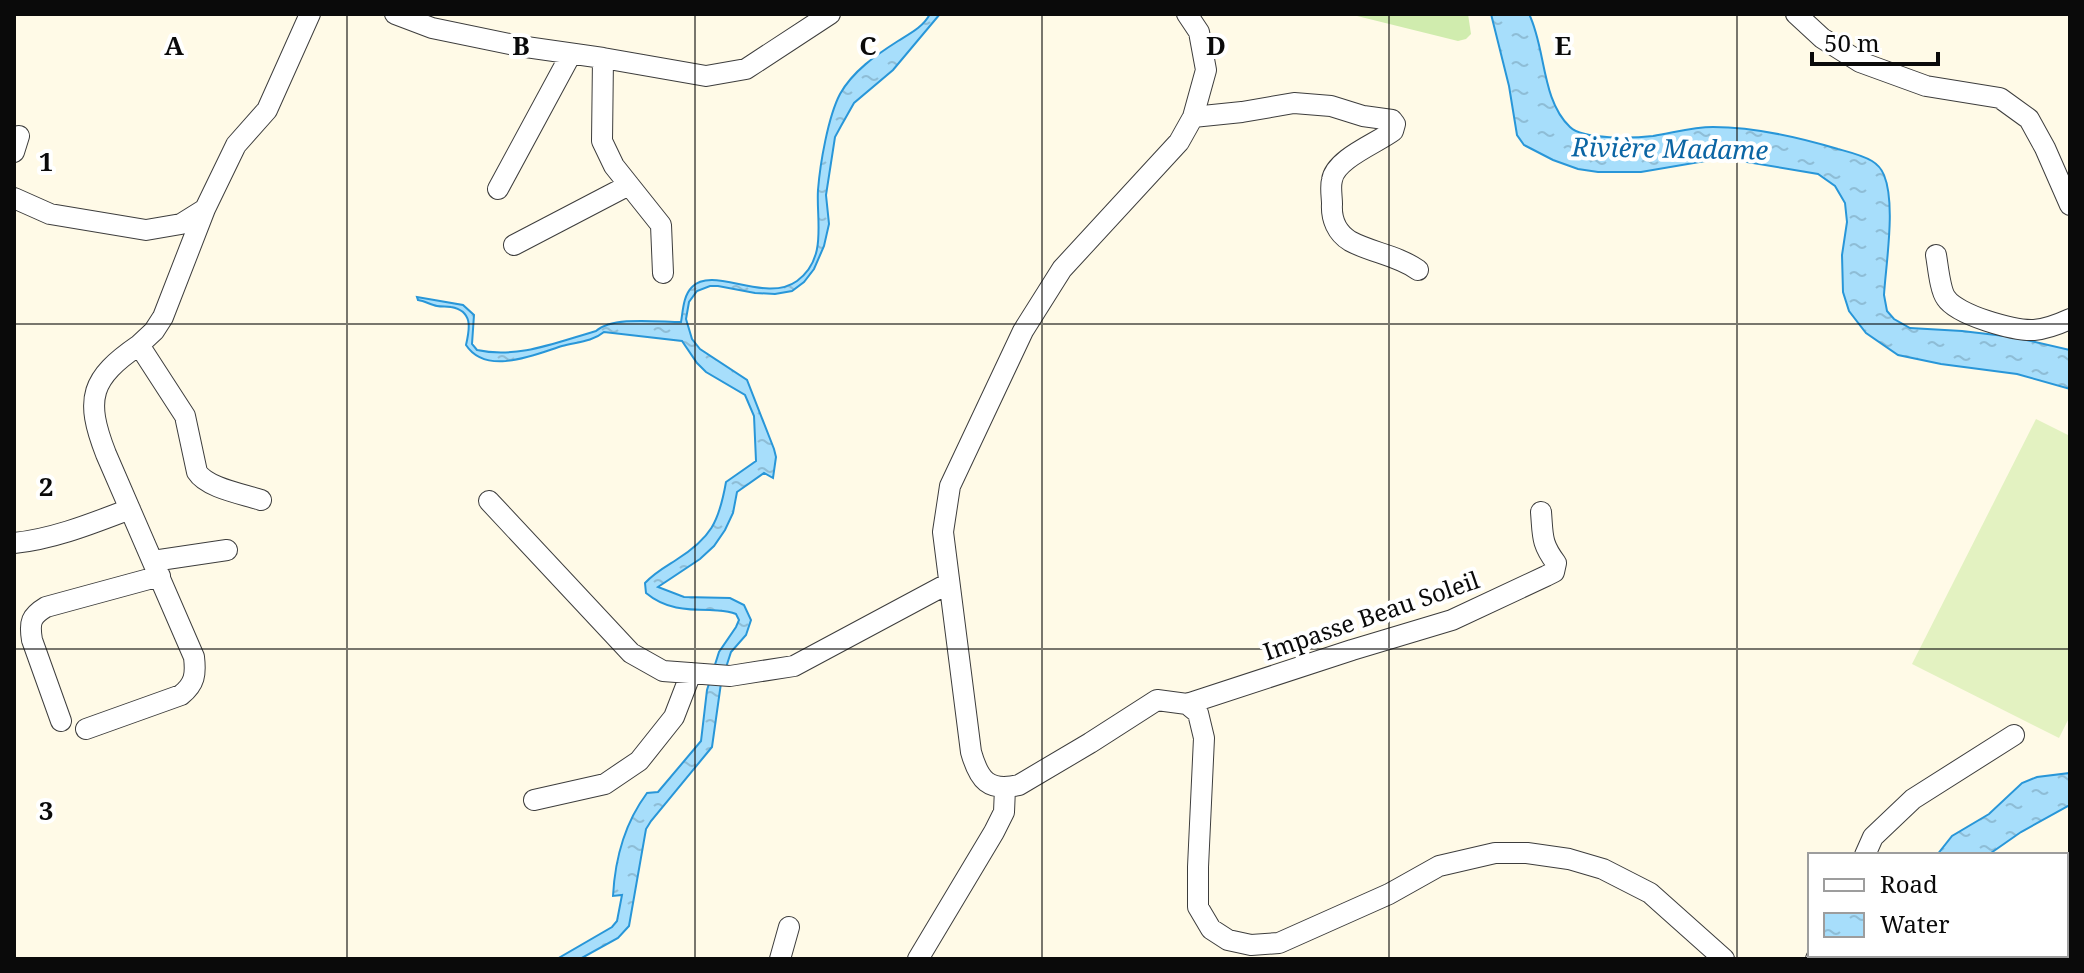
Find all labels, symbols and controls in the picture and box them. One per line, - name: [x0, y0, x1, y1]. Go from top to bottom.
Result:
- scale bar: [1812, 16, 1938, 66]
- text: 50 m: [1824, 26, 1880, 59]
- text: A: [164, 27, 184, 63]
- text: B: [512, 27, 530, 63]
- text: C: [859, 27, 877, 63]
- text: D: [1206, 27, 1226, 63]
- text: E: [1555, 27, 1572, 63]
- water label: Rivière Madame: [1570, 128, 1769, 168]
- text: 1: [39, 143, 53, 179]
- text: 2: [39, 468, 53, 504]
- street label: Impasse Beau Soleil: [1259, 562, 1484, 667]
- text: 3: [39, 792, 53, 828]
- legend: [1808, 853, 2068, 957]
- text: Road: [1880, 867, 1938, 900]
- text: Water: [1880, 907, 1950, 940]

